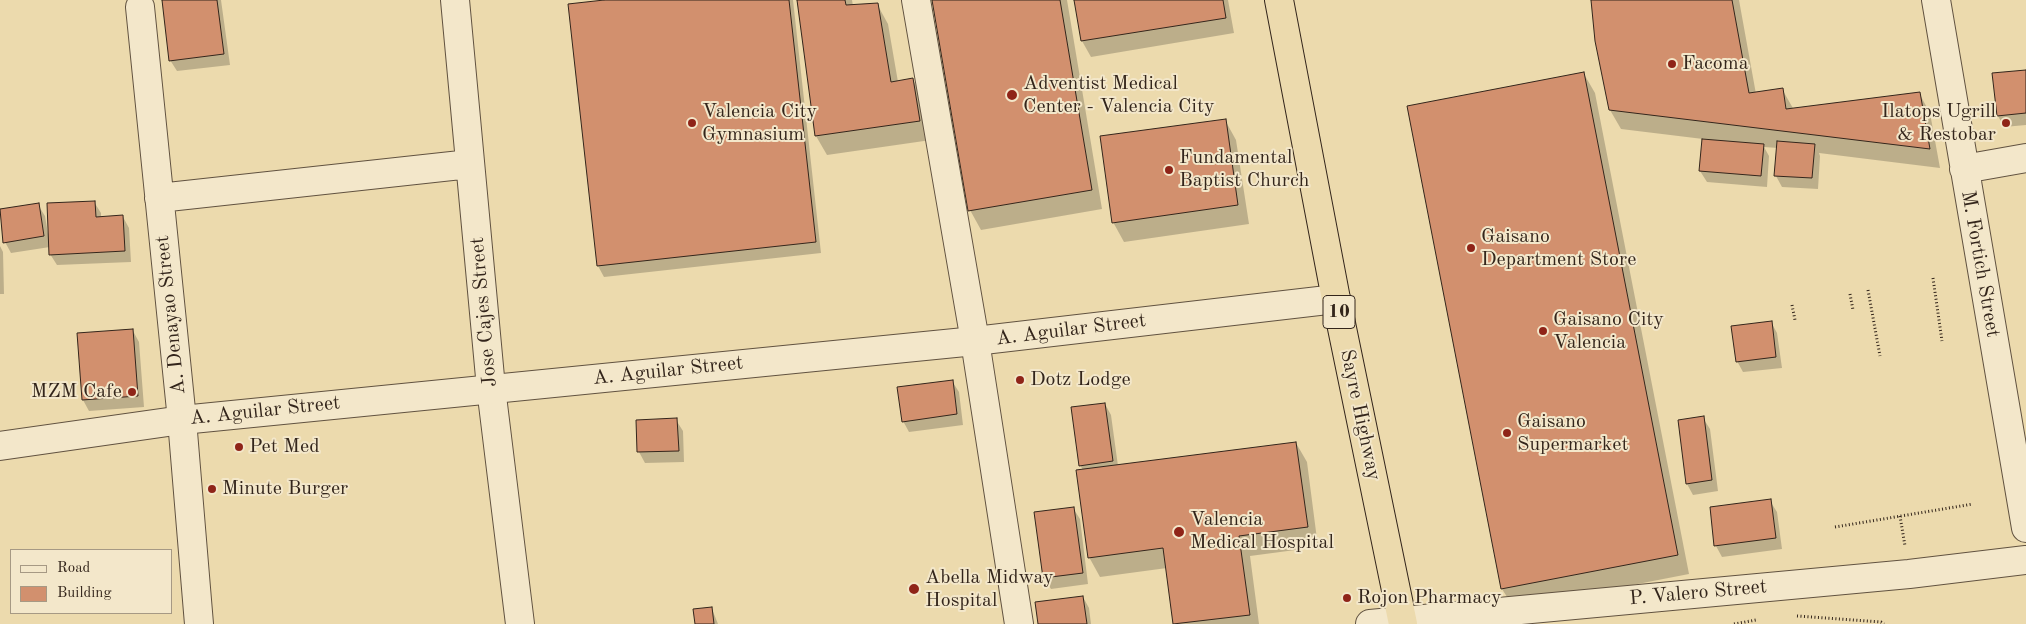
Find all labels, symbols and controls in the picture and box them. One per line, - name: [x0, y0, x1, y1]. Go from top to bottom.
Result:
- place label: Facoma: [1682, 52, 1749, 76]
- marker: Facoma: [1666, 58, 1678, 70]
- place label: Adventist Medical Center - Valencia City: [1023, 72, 1215, 119]
- marker: Adventist Medical Center - Valencia City: [1005, 88, 1019, 102]
- place label: Valencia City Gymnasium: [702, 100, 817, 147]
- place label: Ilatops Ugrill & Restobar: [1881, 100, 1996, 147]
- marker: Valencia City Gymnasium: [686, 117, 698, 129]
- marker: Ilatops Ugrill & Restobar: [2000, 117, 2012, 129]
- place label: Fundamental Baptist Church: [1179, 146, 1309, 193]
- marker: Fundamental Baptist Church: [1163, 164, 1175, 176]
- street label: M. Fortich Street: [1955, 189, 2005, 339]
- place label: Gaisano Department Store: [1481, 225, 1636, 272]
- street label: A. Denayao Street: [151, 234, 191, 396]
- street label: Jose Cajes Street: [465, 236, 503, 388]
- marker: Gaisano Department Store: [1465, 242, 1477, 254]
- road number: 10: [1323, 296, 1355, 328]
- place label: Gaisano City Valencia: [1553, 308, 1664, 355]
- street label: A. Aguilar Street: [995, 309, 1147, 351]
- marker: Gaisano City Valencia: [1537, 325, 1549, 337]
- street label: Sayre Highway: [1334, 347, 1386, 483]
- street label: A. Aguilar Street: [592, 351, 744, 391]
- place label: Dotz Lodge: [1030, 368, 1131, 392]
- marker: Dotz Lodge: [1014, 374, 1026, 386]
- place label: MZM Cafe: [31, 380, 122, 404]
- marker: MZM Cafe: [126, 386, 138, 398]
- street label: A. Aguilar Street: [189, 391, 341, 431]
- place label: Gaisano Supermarket: [1517, 410, 1628, 457]
- marker: Gaisano Supermarket: [1501, 427, 1513, 439]
- place label: Pet Med: [249, 435, 320, 459]
- marker: Pet Med: [233, 441, 245, 453]
- place label: Minute Burger: [222, 477, 348, 501]
- marker: Minute Burger: [206, 483, 218, 495]
- place label: Valencia Medical Hospital: [1190, 508, 1334, 555]
- marker: Valencia Medical Hospital: [1172, 525, 1186, 539]
- legend: [10, 549, 172, 614]
- text: Road: [57, 561, 90, 576]
- place label: Abella Midway Hospital: [925, 566, 1054, 613]
- street label: P. Valero Street: [1628, 575, 1768, 611]
- marker: Abella Midway Hospital: [907, 582, 921, 596]
- text: Building: [57, 586, 112, 601]
- place label: Rojon Pharmacy: [1357, 586, 1502, 610]
- marker: Rojon Pharmacy: [1341, 592, 1353, 604]

